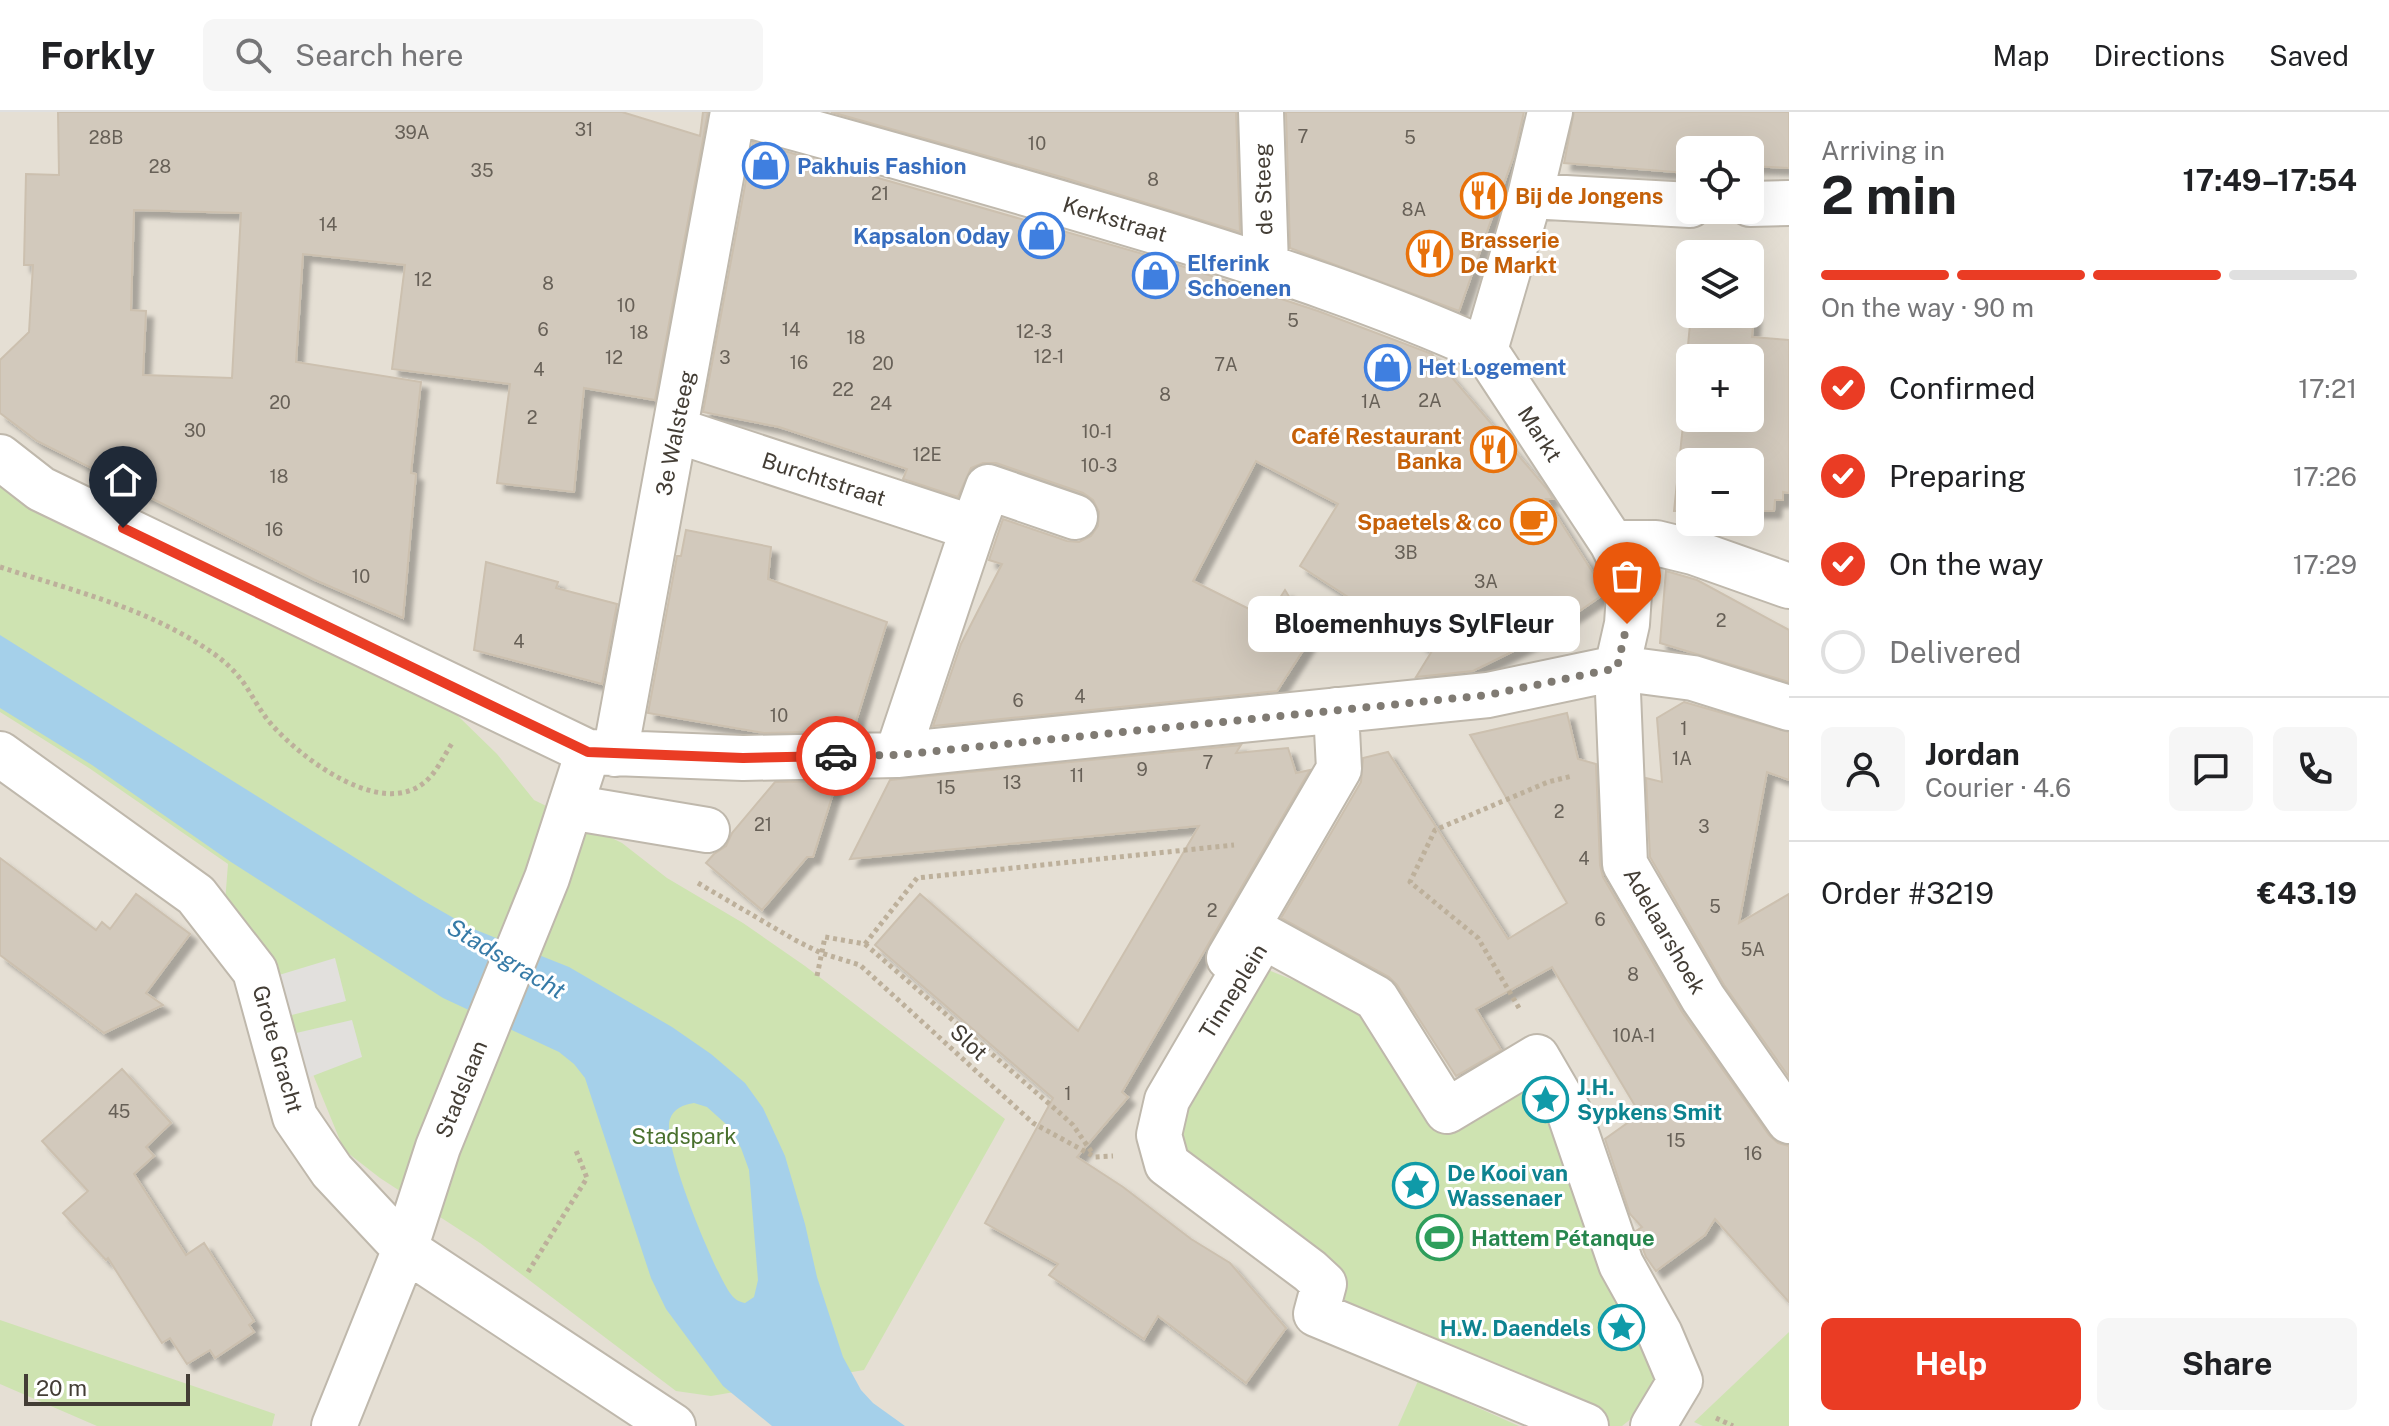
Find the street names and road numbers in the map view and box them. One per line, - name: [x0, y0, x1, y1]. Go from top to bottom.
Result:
- street label: de Steeg: [1248, 143, 1278, 235]
- street label: Kerkstraat: [1060, 191, 1170, 247]
- street label: 3e Walsteeg: [650, 368, 700, 498]
- street label: Markt: [1513, 401, 1567, 467]
- street label: Burchtstraat: [759, 447, 889, 511]
- street label: Adelaarshoek: [1618, 863, 1712, 999]
- street label: Tinneplein: [1194, 939, 1272, 1043]
- street label: Grote Gracht: [247, 982, 309, 1116]
- street label: Slot: [945, 1018, 993, 1066]
- street label: Stadslaan: [430, 1036, 492, 1142]

